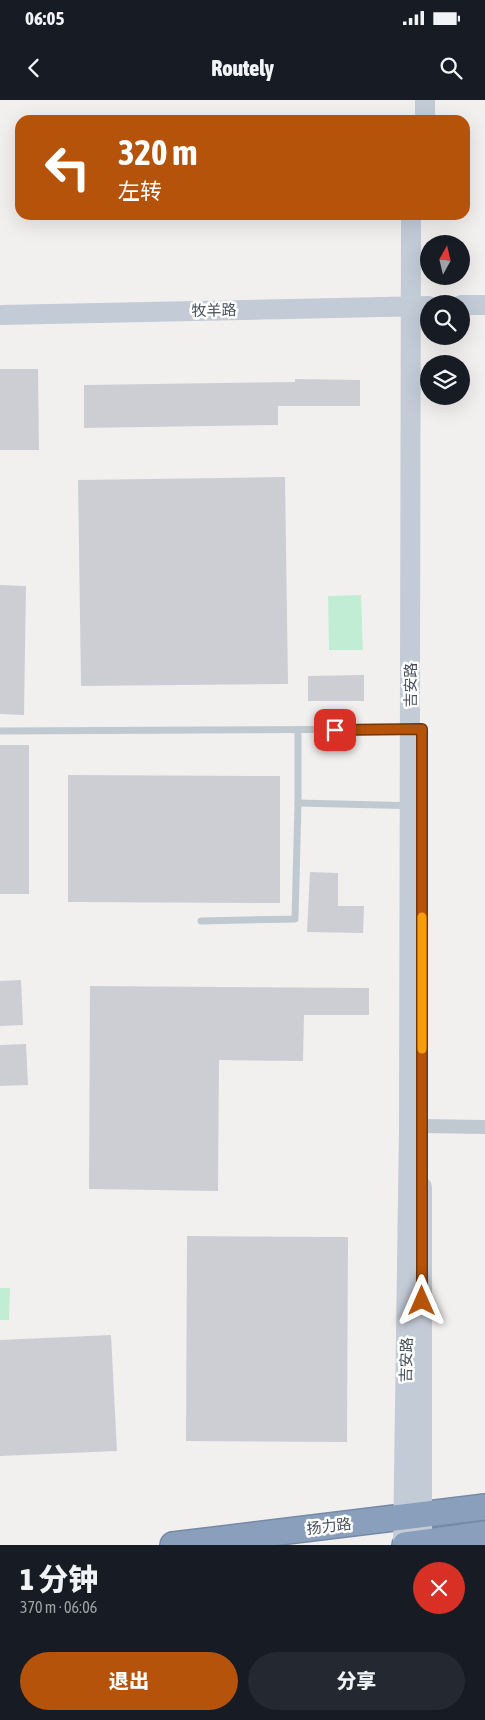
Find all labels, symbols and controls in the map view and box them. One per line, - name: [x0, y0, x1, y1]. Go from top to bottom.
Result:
- text: 06:05: [25, 7, 64, 29]
- icon: back: [20, 54, 48, 82]
- icon: search: [437, 54, 465, 82]
- text: Routely: [211, 55, 274, 81]
- text: 320 m: [118, 132, 197, 172]
- icon: left: [35, 135, 100, 200]
- text: 左转: [118, 178, 162, 204]
- north arrow: [420, 235, 470, 285]
- map controls: [420, 235, 470, 405]
- button: search: [420, 295, 470, 345]
- street label: 牧羊路: [191, 301, 237, 319]
- button: layers: [420, 355, 470, 405]
- street label: 吉安路: [402, 662, 419, 708]
- pin: [314, 709, 356, 751]
- icon: arrive: [321, 716, 349, 744]
- position arrow: [395, 1274, 447, 1326]
- street label: 吉安路: [397, 1337, 415, 1383]
- street label: 扬力路: [306, 1515, 352, 1537]
- text: 1 分钟: [20, 1562, 98, 1596]
- button: close: [413, 1562, 465, 1614]
- text: 370 m · 06:06: [20, 1598, 97, 1616]
- button: 退出: [20, 1652, 238, 1710]
- button: 分享: [248, 1652, 465, 1710]

